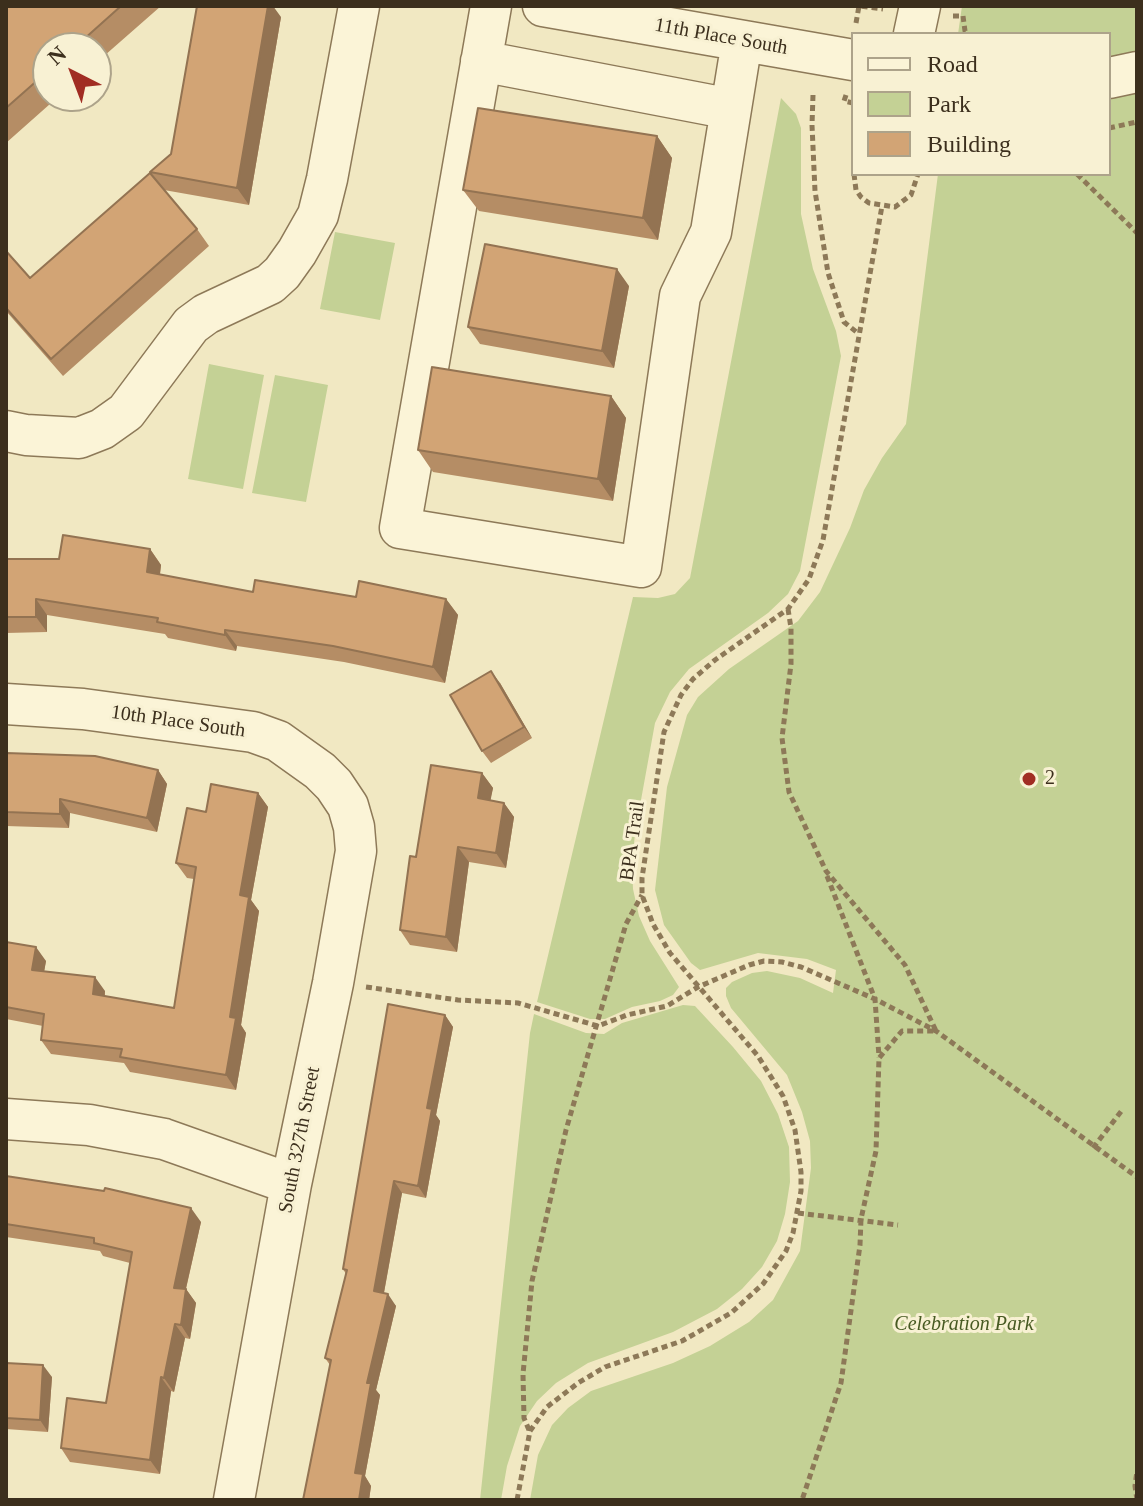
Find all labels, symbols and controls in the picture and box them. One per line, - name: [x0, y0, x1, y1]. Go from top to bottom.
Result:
- street label: 11th Place South: [653, 13, 789, 61]
- north arrow: [32, 32, 112, 112]
- legend: [851, 32, 1111, 176]
- text: N: [43, 41, 71, 70]
- text: Road: [927, 51, 978, 77]
- text: Park: [927, 91, 971, 117]
- text: Building: [927, 131, 1011, 157]
- street label: 10th Place South: [109, 701, 247, 743]
- place label: 2: [1045, 767, 1055, 791]
- marker: 2: [1020, 770, 1038, 788]
- street label: BPA Trail: [616, 800, 650, 882]
- street label: South 327th Street: [274, 1065, 326, 1215]
- park label: Celebration Park: [894, 1313, 1034, 1337]

